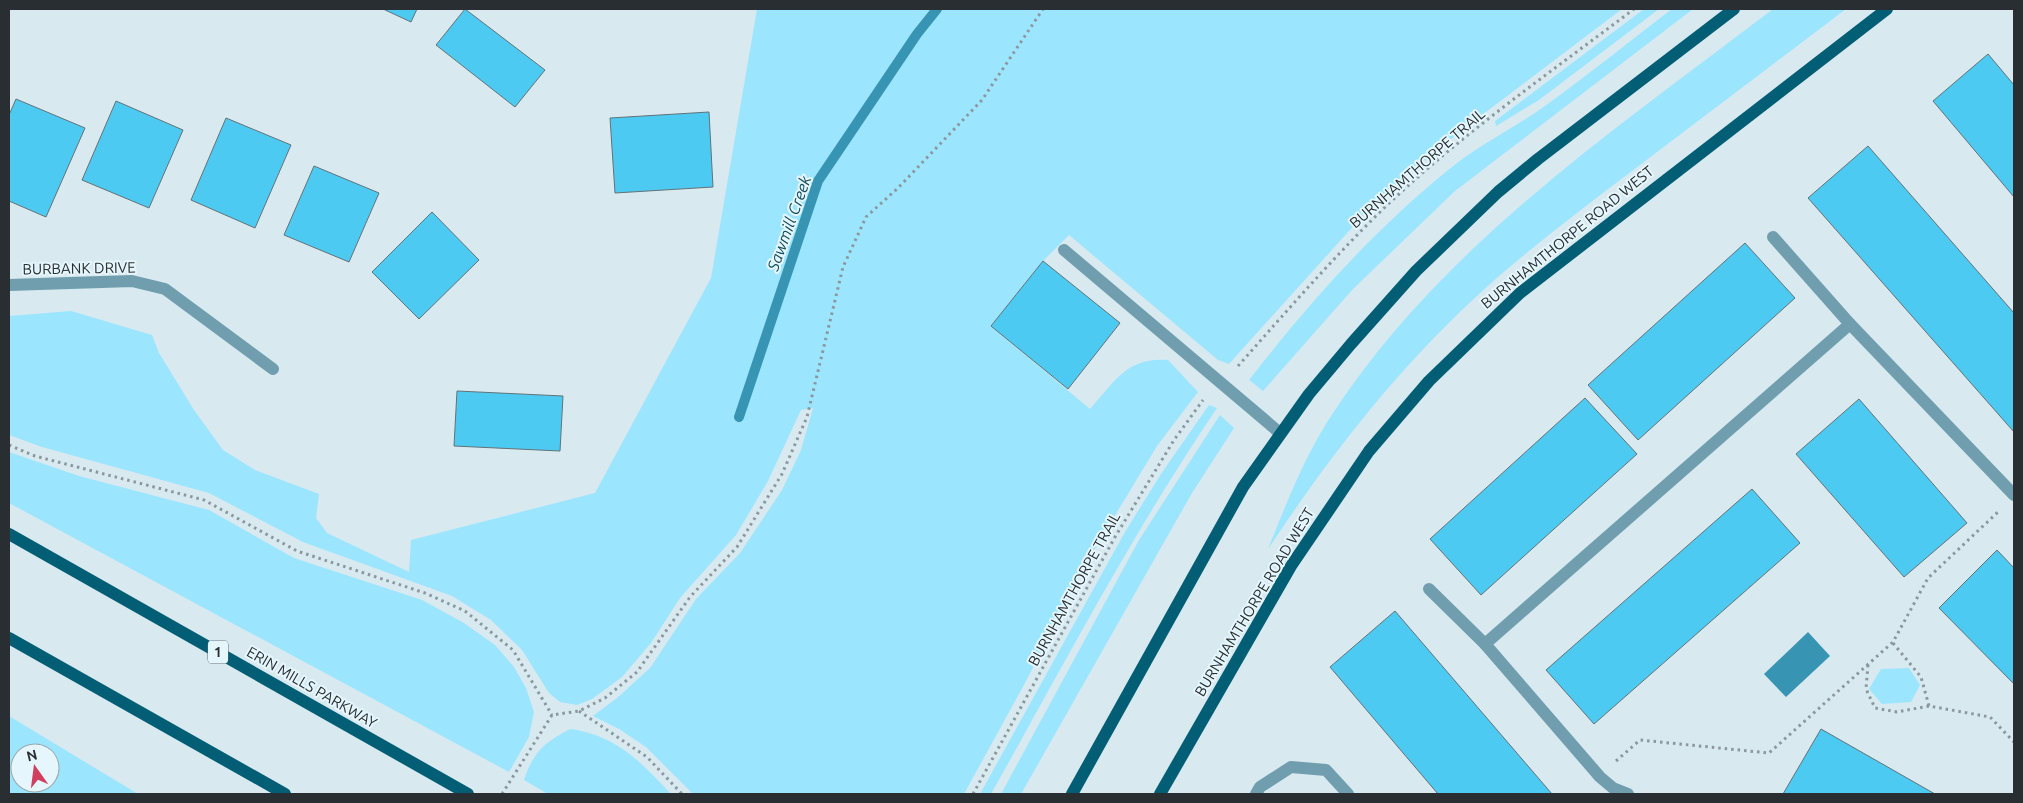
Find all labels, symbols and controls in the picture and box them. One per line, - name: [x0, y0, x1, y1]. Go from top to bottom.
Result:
- street label: BURNHAMTHORPE TRAIL: [1346, 105, 1488, 231]
- street label: BURNHAMTHORPE ROAD WEST: [1477, 162, 1657, 312]
- water label: Sawmill Creek: [763, 172, 815, 274]
- street label: BURBANK DRIVE: [22, 259, 136, 277]
- street label: BURNHAMTHORPE ROAD WEST: [1191, 504, 1317, 699]
- street label: BURNHAMTHORPE TRAIL: [1025, 509, 1124, 669]
- road number: 1: [208, 640, 228, 664]
- street label: ERIN MILLS PARKWAY: [244, 643, 380, 731]
- north arrow: [10, 743, 60, 793]
- text: N: [25, 746, 39, 764]

